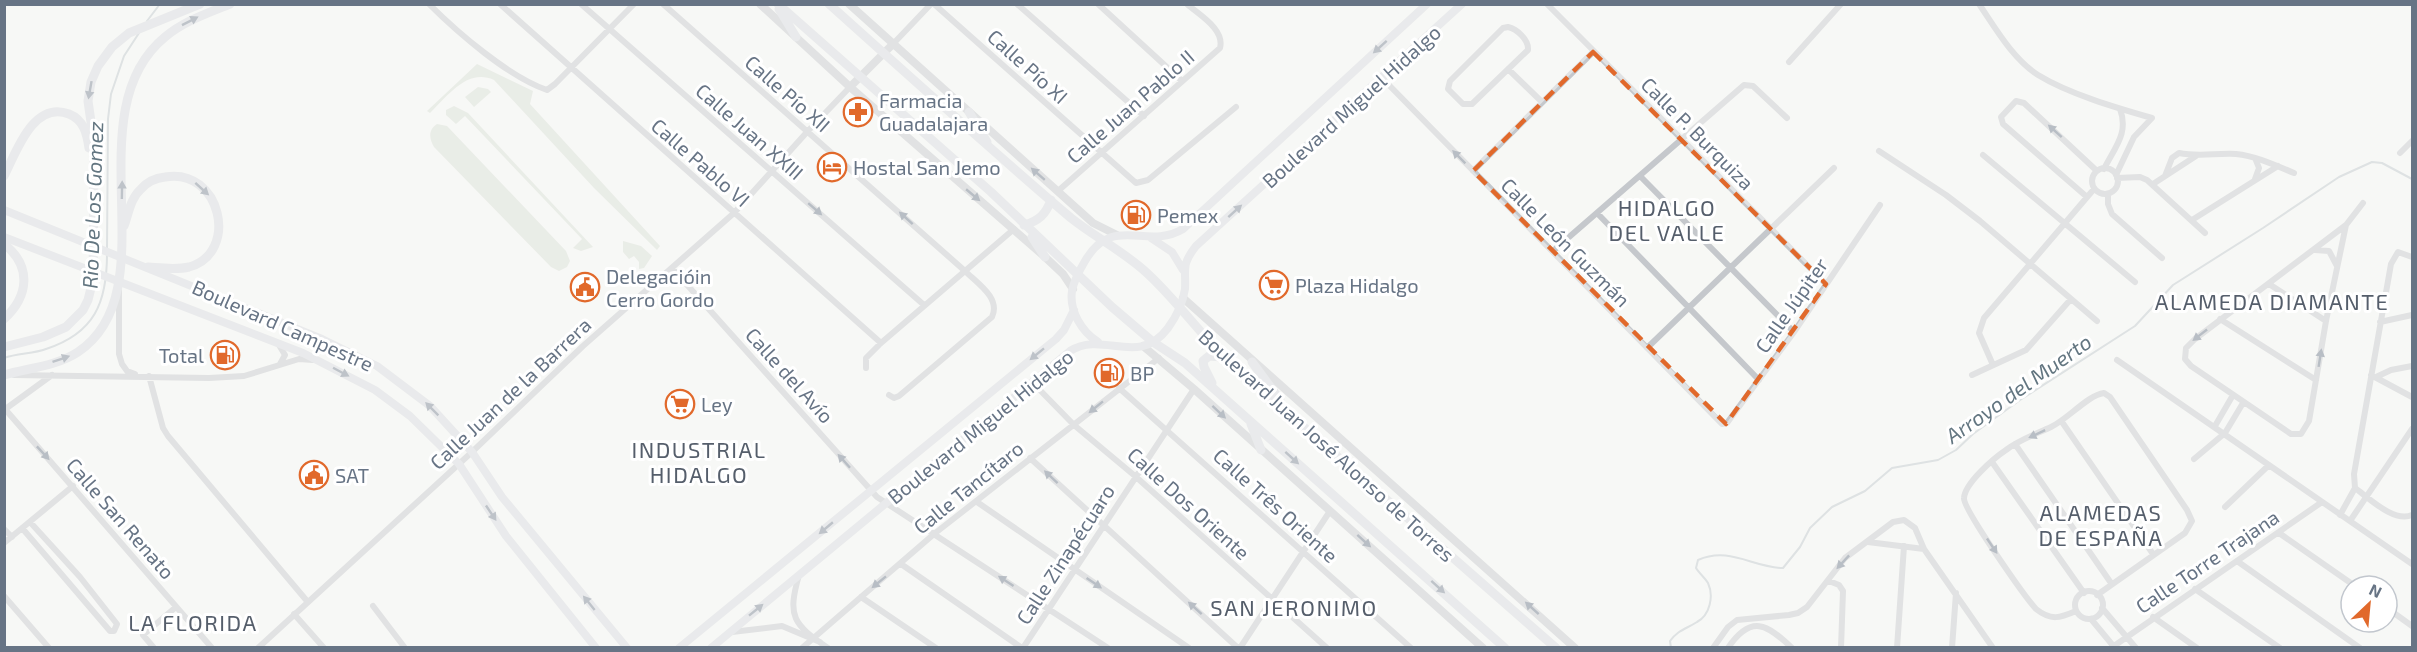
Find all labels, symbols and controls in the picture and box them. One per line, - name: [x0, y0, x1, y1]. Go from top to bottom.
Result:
- one-way arrow: [182, 17, 199, 26]
- street label: Boulevard Miguel Hidalgo: [1257, 20, 1445, 192]
- street label: Calle Pío XI: [983, 24, 1073, 108]
- one-way arrow: [1373, 40, 1388, 53]
- street label: Calle Juan Pablo II: [1061, 44, 1199, 168]
- street label: Calle Pío XII: [741, 50, 835, 136]
- street label: Calle P. Burquiza: [1637, 72, 1759, 194]
- street label: Calle Juan XXIII: [691, 78, 809, 184]
- one-way arrow: [85, 81, 94, 100]
- place label: Farmacia Guadalajara: [879, 88, 988, 135]
- pharmacy icon: Farmacia Guadalajara: [842, 96, 874, 128]
- street label: Calle Pablo VI: [647, 113, 755, 211]
- water label: Rio De Los Gomez: [77, 121, 107, 289]
- one-way arrow: [2048, 125, 2063, 138]
- one-way arrow: [1452, 149, 1466, 164]
- hotel icon: Hostal San Jemo: [816, 151, 848, 183]
- place label: Hostal San Jemo: [853, 155, 1001, 179]
- one-way arrow: [1031, 168, 1046, 181]
- street label: Calle León Guzmán: [1497, 173, 1635, 311]
- one-way arrow: [117, 180, 126, 199]
- one-way arrow: [195, 182, 210, 195]
- one-way arrow: [965, 188, 981, 201]
- district label: HIDALGO DEL VALLE: [1609, 194, 1725, 245]
- fuel station icon: Pemex: [1120, 199, 1152, 231]
- one-way arrow: [807, 202, 822, 215]
- place label: Pemex: [1157, 203, 1219, 227]
- one-way arrow: [1227, 204, 1242, 218]
- one-way arrow: [898, 211, 913, 225]
- street label: Calle Júpiter: [1750, 253, 1832, 357]
- place label: Delegacióin Cerro Gordo: [606, 264, 714, 311]
- supermarket icon: Plaza Hidalgo: [1258, 269, 1290, 301]
- public building icon: Delegacióin Cerro Gordo: [569, 271, 601, 303]
- place label: Plaza Hidalgo: [1295, 273, 1419, 297]
- street label: Boulevard Campestre: [189, 274, 377, 376]
- district label: ALAMEDA DIAMANTE: [2155, 288, 2389, 314]
- street label: Calle Juan de la Barrera: [425, 312, 595, 474]
- street label: Calle del Avío: [741, 322, 839, 428]
- street label: Boulevard Juan José Alonso de Torres: [1194, 324, 1460, 566]
- water label: Arroyo del Muerto: [1939, 328, 2096, 449]
- one-way arrow: [2192, 328, 2208, 341]
- fuel station icon: Total: [209, 339, 241, 371]
- place label: Total: [159, 343, 204, 367]
- street label: Boulevard Miguel Hidalgo: [882, 344, 1078, 508]
- one-way arrow: [1030, 348, 1045, 360]
- one-way arrow: [2316, 348, 2325, 367]
- one-way arrow: [52, 354, 70, 364]
- fuel station icon: BP: [1093, 357, 1125, 389]
- place label: BP: [1130, 361, 1154, 385]
- one-way arrow: [333, 367, 350, 377]
- supermarket icon: Ley: [664, 388, 696, 420]
- place label: Ley: [701, 392, 733, 416]
- one-way arrow: [1088, 400, 1104, 413]
- one-way arrow: [426, 403, 440, 417]
- one-way arrow: [1211, 405, 1226, 418]
- one-way arrow: [2029, 429, 2046, 438]
- district label: INDUSTRIAL HIDALGO: [631, 436, 767, 487]
- street label: Calle Tancítaro: [908, 436, 1028, 538]
- street label: Calle Dos Oriente: [1123, 442, 1255, 564]
- street label: Calle Três Oriente: [1209, 443, 1343, 567]
- one-way arrow: [36, 446, 50, 461]
- one-way arrow: [1284, 451, 1299, 465]
- street label: Calle San Renato: [62, 453, 180, 583]
- one-way arrow: [837, 453, 851, 468]
- public building icon: SAT: [298, 459, 330, 491]
- place label: SAT: [335, 463, 369, 487]
- one-way arrow: [1043, 470, 1058, 484]
- street label: Calle Zinapécuaro: [1011, 480, 1119, 628]
- district label: ALAMEDAS DE ESPAÑA: [2038, 499, 2164, 550]
- street label: Calle Torre Trajana: [2131, 504, 2283, 618]
- one-way arrow: [485, 505, 496, 521]
- one-way arrow: [819, 521, 834, 534]
- one-way arrow: [1357, 534, 1372, 548]
- one-way arrow: [1986, 538, 1997, 554]
- one-way arrow: [1836, 554, 1850, 569]
- north arrow: [2339, 574, 2399, 634]
- one-way arrow: [872, 575, 887, 588]
- one-way arrow: [998, 576, 1014, 587]
- one-way arrow: [1086, 577, 1102, 589]
- text: N: [2366, 579, 2385, 601]
- one-way arrow: [1430, 580, 1445, 593]
- district label: SAN JERONIMO: [1210, 594, 1378, 620]
- one-way arrow: [583, 595, 596, 611]
- one-way arrow: [1188, 602, 1203, 615]
- one-way arrow: [1525, 602, 1540, 615]
- one-way arrow: [748, 604, 763, 617]
- district label: LA FLORIDA: [128, 609, 258, 635]

